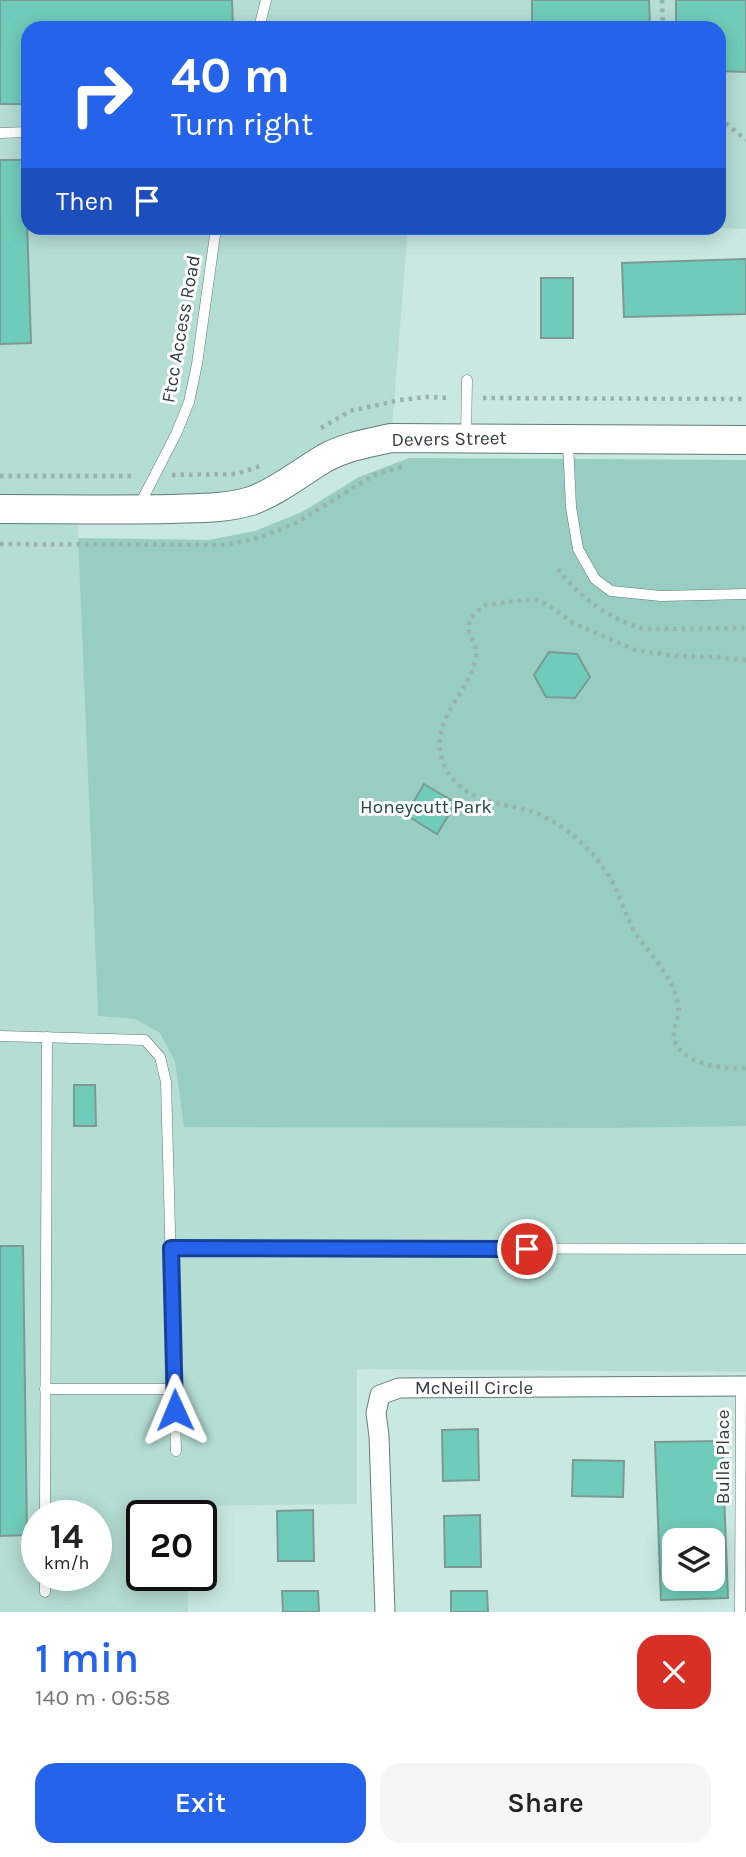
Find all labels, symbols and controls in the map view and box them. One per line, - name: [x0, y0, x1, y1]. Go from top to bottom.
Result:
- text: 40 m: [171, 47, 290, 104]
- icon: right: [56, 49, 147, 140]
- text: Turn right: [171, 106, 313, 143]
- icon: arrive: [128, 182, 166, 220]
- text: Then: [56, 186, 114, 217]
- street label: Ftcc Access Road: [157, 253, 205, 405]
- street label: Devers Street: [391, 427, 507, 451]
- park label: Honeycutt Park: [360, 796, 492, 818]
- pin: [497, 1219, 557, 1279]
- icon: arrive: [508, 1230, 546, 1268]
- position arrow: [138, 1373, 212, 1447]
- street label: McNeill Circle: [415, 1377, 533, 1399]
- street label: Bulla Place: [712, 1410, 734, 1504]
- speed limit sign: 20: [126, 1500, 217, 1591]
- text: 14: [50, 1516, 83, 1557]
- map controls: [662, 1528, 725, 1591]
- button: layers: [662, 1528, 725, 1591]
- text: km/h: [44, 1552, 89, 1574]
- text: 1 min: [35, 1633, 139, 1683]
- button: close: [637, 1635, 711, 1709]
- text: 140 m · 06:58: [35, 1684, 170, 1711]
- button: Exit: [35, 1763, 366, 1843]
- button: Share: [380, 1763, 711, 1843]

